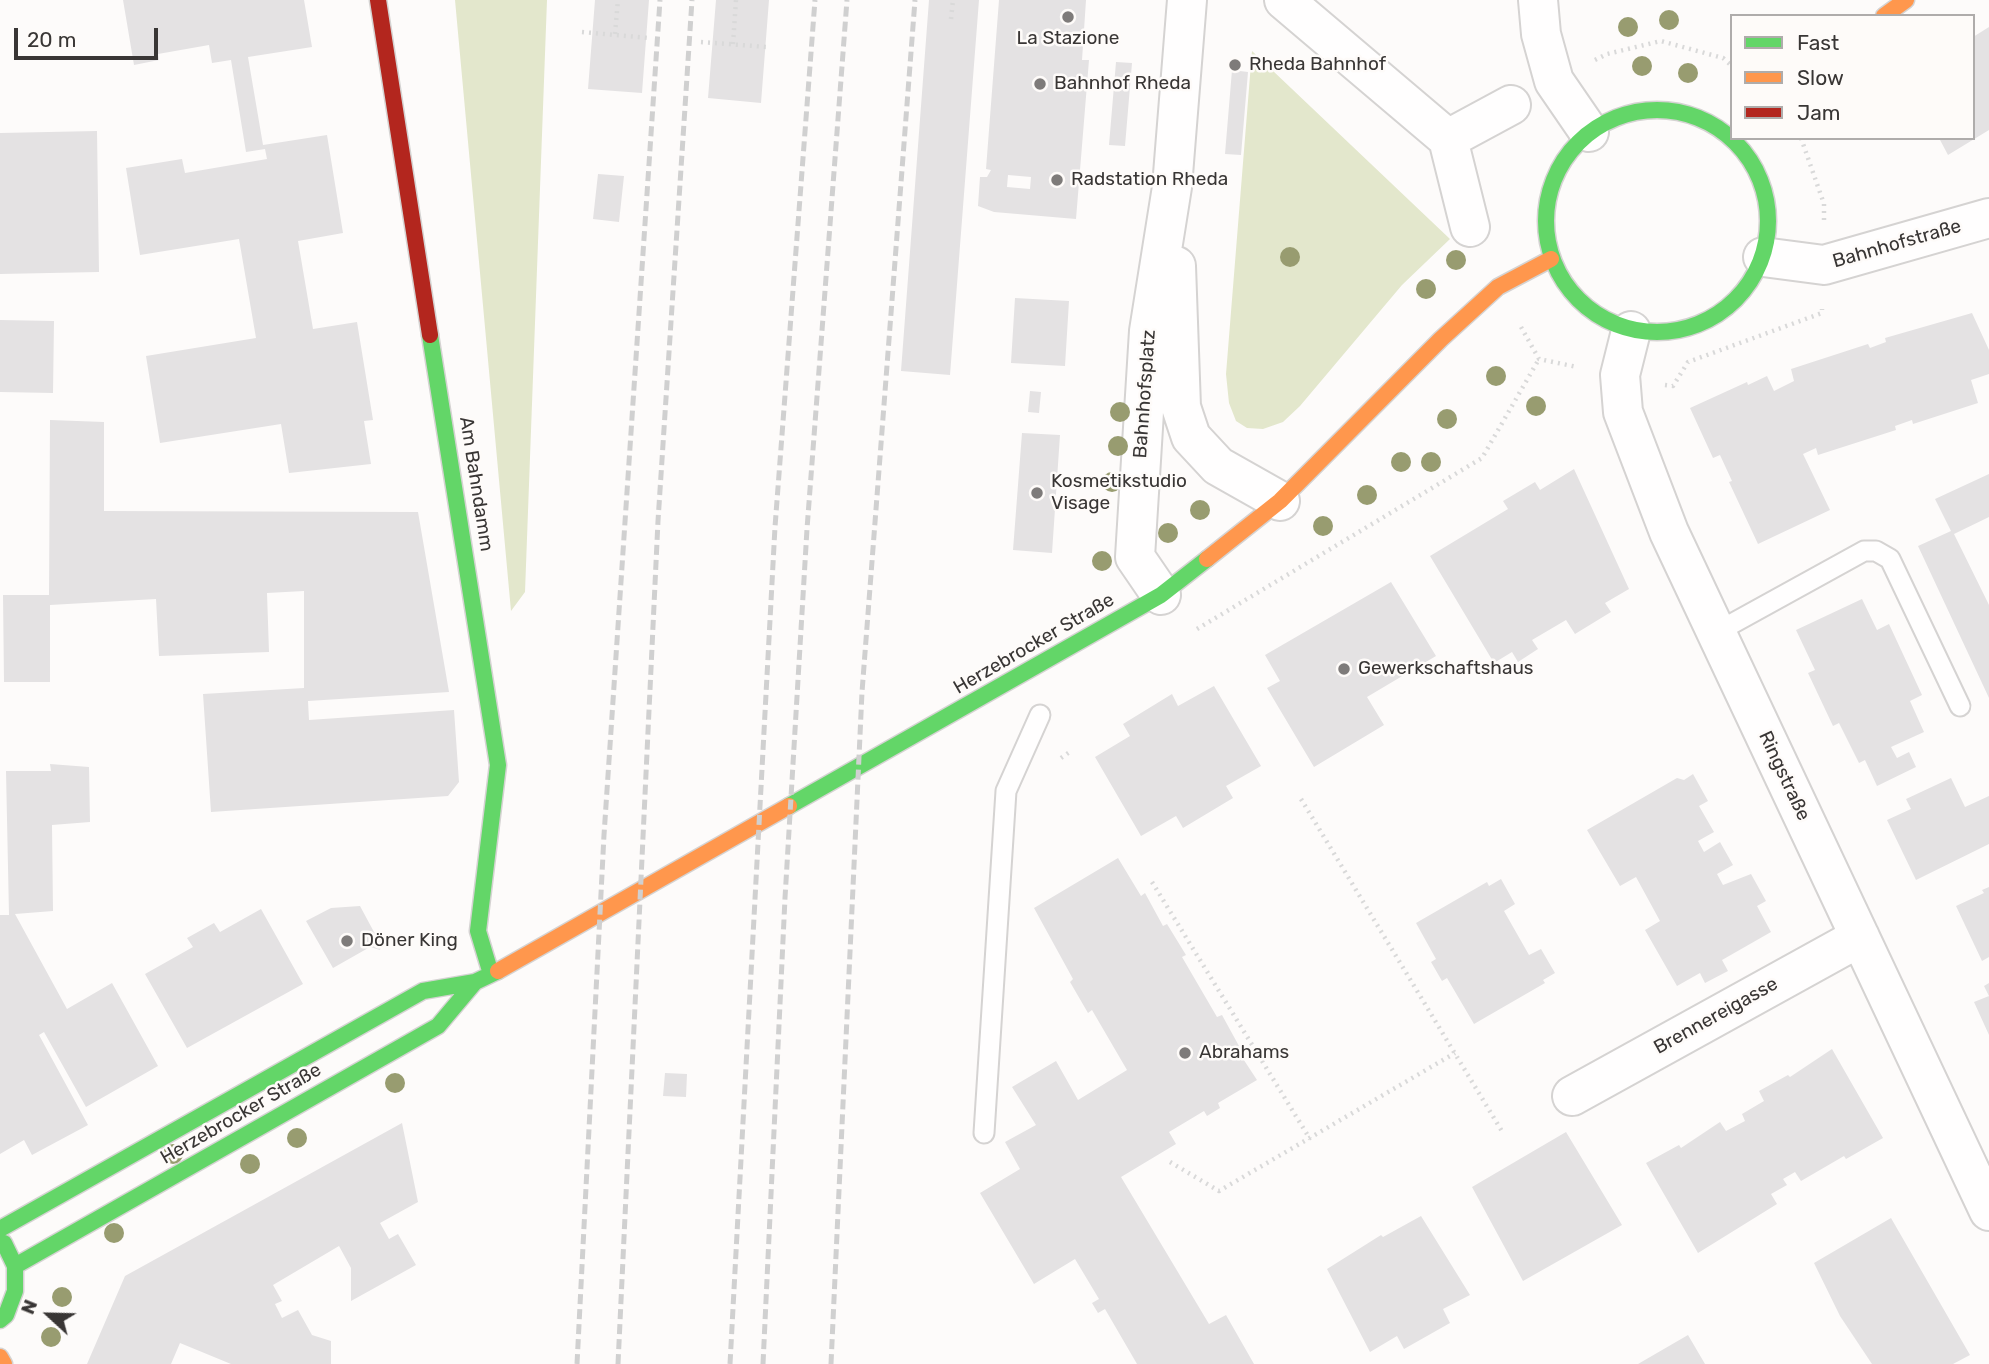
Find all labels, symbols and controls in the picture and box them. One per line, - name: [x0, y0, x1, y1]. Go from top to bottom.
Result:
- marker: La Stazione: [1060, 9, 1076, 25]
- scale bar: [18, 14, 161, 58]
- legend: [1730, 14, 1975, 140]
- text: 20 m: [27, 27, 76, 52]
- place label: La Stazione: [1017, 28, 1119, 50]
- text: Fast: [1797, 30, 1839, 55]
- place label: Rheda Bahnhof: [1249, 54, 1386, 76]
- marker: Rheda Bahnhof: [1227, 57, 1243, 73]
- text: Slow: [1797, 65, 1844, 90]
- place label: Bahnhof Rheda: [1054, 73, 1191, 95]
- marker: Bahnhof Rheda: [1032, 76, 1048, 92]
- text: Jam: [1797, 100, 1841, 125]
- place label: Radstation Rheda: [1071, 169, 1228, 191]
- marker: Radstation Rheda: [1049, 172, 1065, 188]
- street label: Bahnhofstraße: [1830, 215, 1964, 273]
- street label: Bahnhofsplatz: [1129, 329, 1161, 459]
- street label: Am Bahndamm: [454, 415, 498, 553]
- place label: Kosmetikstudio Visage: [1051, 471, 1187, 515]
- marker: Kosmetikstudio Visage: [1029, 485, 1045, 501]
- street label: Herzebrocker Straße: [950, 589, 1118, 699]
- place label: Gewerkschaftshaus: [1358, 658, 1534, 680]
- marker: Gewerkschaftshaus: [1336, 661, 1352, 677]
- street label: Ringstraße: [1753, 728, 1815, 824]
- place label: Döner King: [361, 930, 458, 952]
- marker: Döner King: [339, 933, 355, 949]
- street label: Brennereigasse: [1650, 973, 1782, 1059]
- place label: Abrahams: [1199, 1042, 1289, 1064]
- marker: Abrahams: [1177, 1045, 1193, 1061]
- street label: Herzebrocker Straße: [157, 1059, 325, 1169]
- north arrow: [14, 1280, 84, 1350]
- text: N: [16, 1296, 42, 1318]

